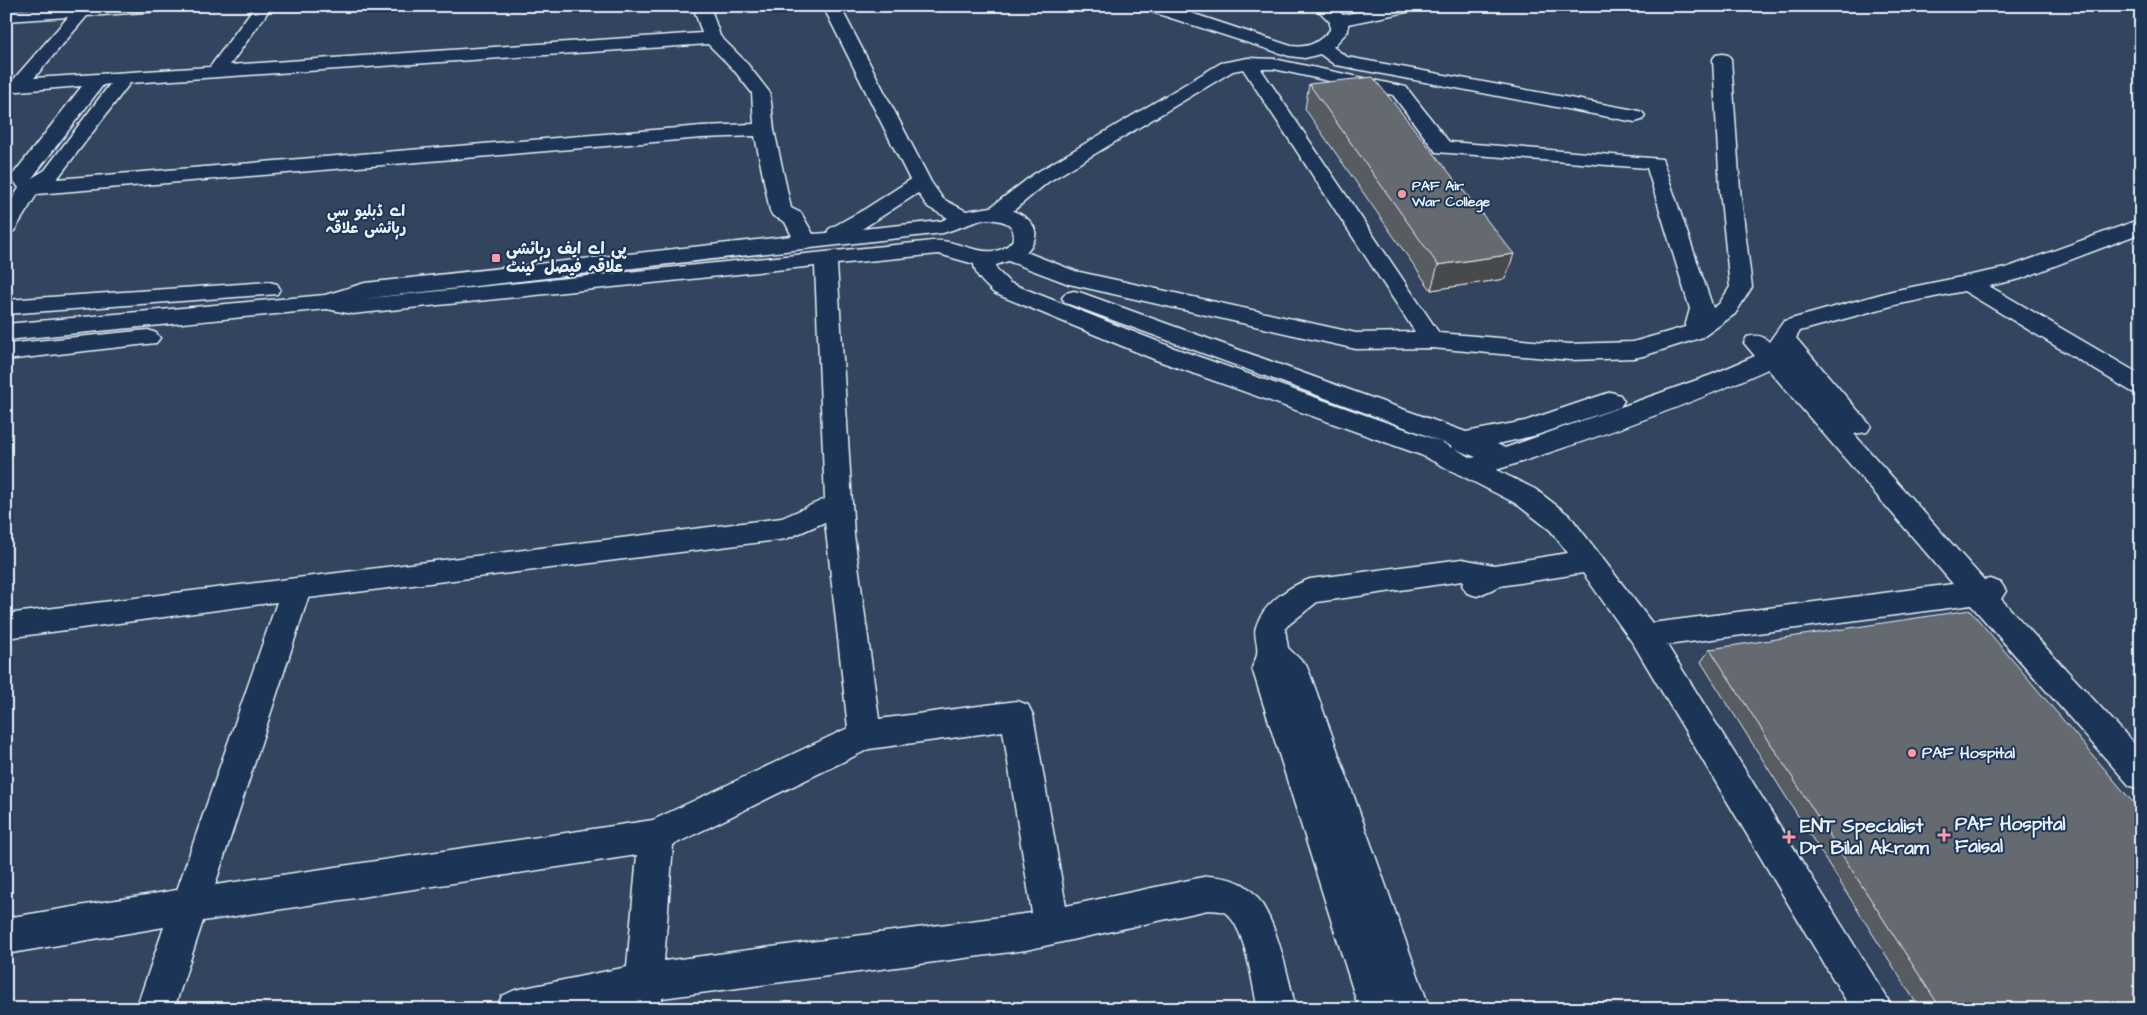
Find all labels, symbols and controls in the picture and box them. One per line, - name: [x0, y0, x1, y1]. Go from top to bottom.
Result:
- place label: PAF Air War College: [1411, 176, 1491, 213]
- marker: PAF Air War College: [1396, 188, 1408, 200]
- district label: اے ڈبلیو سی رہائشی علاقہ: [326, 201, 407, 239]
- place label: پی اے ایف رہائشی علاقہ فیصل کینٹ: [506, 238, 627, 278]
- marker: پی اے ایف رہائشی علاقہ فیصل کینٹ: [490, 252, 502, 264]
- place label: PAF Hospital: [1922, 742, 2016, 764]
- marker: PAF Hospital: [1906, 747, 1918, 759]
- place label: PAF Hospital Faisal: [1955, 811, 2066, 860]
- place label: ENT Specialist Dr Bilal Akram: [1800, 813, 1930, 862]
- marker: PAF Hospital Faisal: [1937, 828, 1951, 842]
- marker: ENT Specialist Dr Bilal Akram: [1782, 830, 1796, 844]

